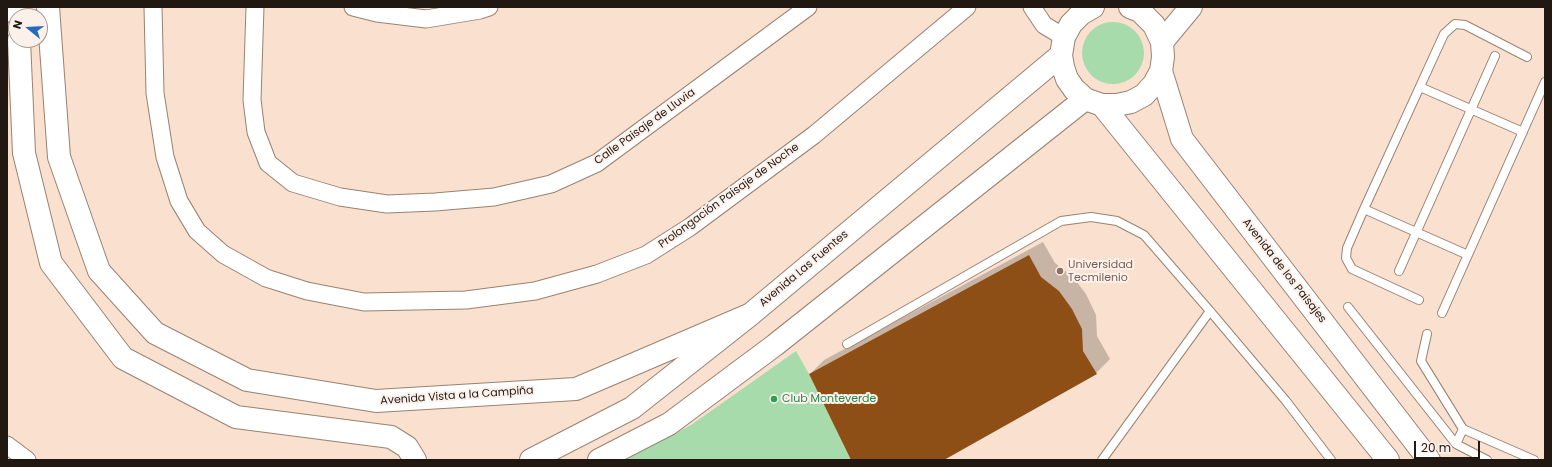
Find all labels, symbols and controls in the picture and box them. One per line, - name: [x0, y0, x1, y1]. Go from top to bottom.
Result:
- north arrow: [8, 8, 48, 48]
- text: N: [9, 18, 26, 31]
- street label: Calle Paisaje de Lluvia: [592, 86, 698, 168]
- street label: Prolongación Paisaje de Noche: [656, 141, 802, 251]
- street label: Avenida de los Paisajes: [1239, 216, 1329, 326]
- street label: Avenida Las Fuentes: [757, 228, 851, 310]
- place label: Universidad Tecmilenio: [1068, 258, 1133, 284]
- marker: Universidad Tecmilenio: [1055, 266, 1065, 276]
- street label: Avenida Vista a la Campiña: [380, 384, 534, 408]
- place label: Club Monteverde: [782, 392, 876, 406]
- marker: Club Monteverde: [769, 394, 779, 404]
- scale bar: [1416, 433, 1482, 459]
- text: 20 m: [1421, 439, 1451, 456]

